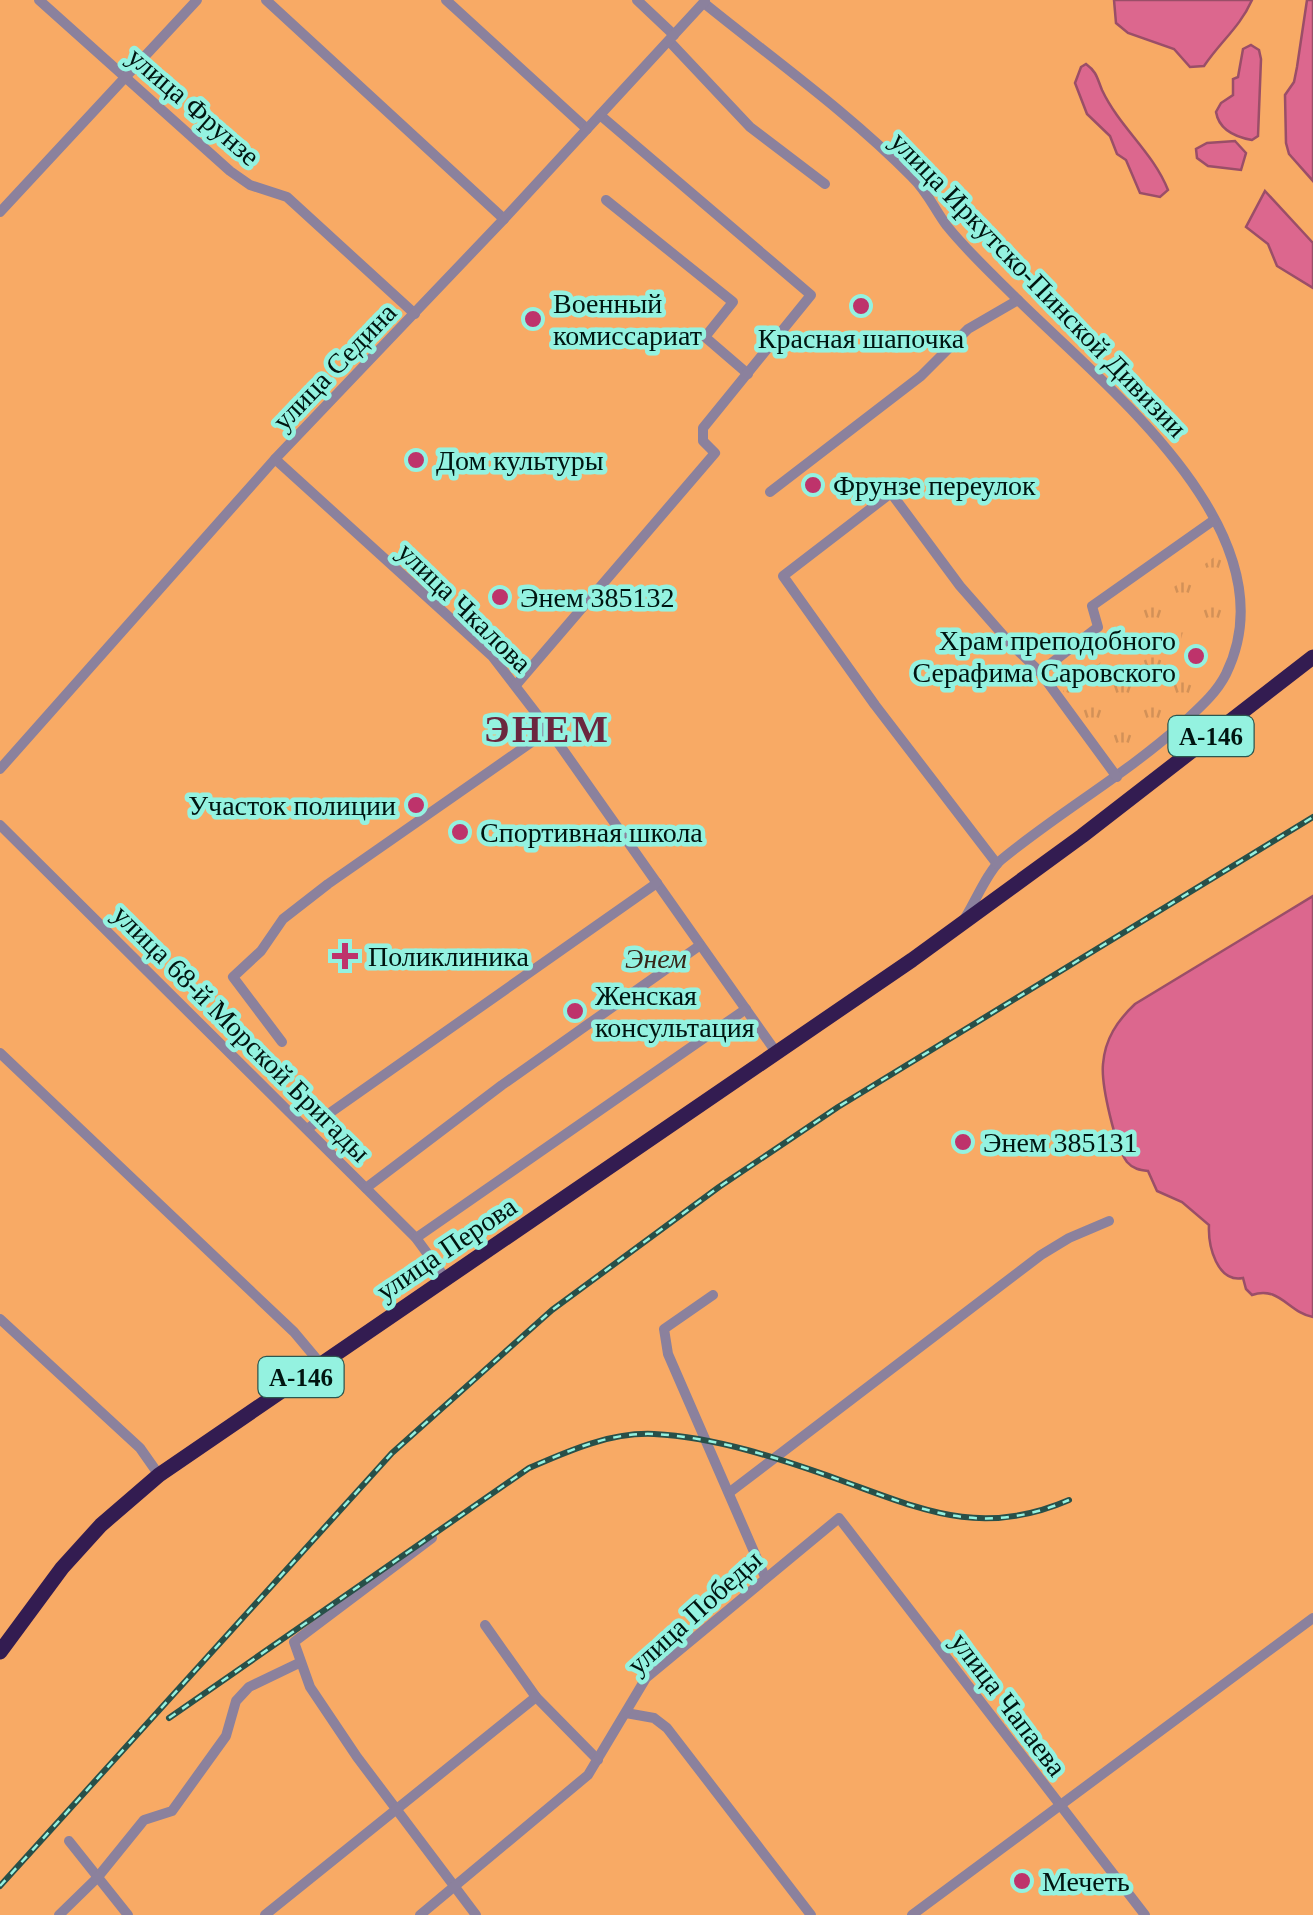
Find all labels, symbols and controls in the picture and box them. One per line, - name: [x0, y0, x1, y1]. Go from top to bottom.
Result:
- street label: улица Фрунзе: [121, 41, 266, 172]
- street label: улица Иркутско-Пинской Дивизии: [884, 125, 1193, 443]
- place label: Военный комиссариат: [553, 288, 702, 351]
- marker: Красная шапочка: [850, 295, 872, 317]
- street label: улица Седина: [266, 296, 403, 436]
- marker: Военный комиссариат: [522, 308, 544, 330]
- place label: Красная шапочка: [758, 323, 965, 354]
- place label: Дом культуры: [436, 445, 604, 476]
- marker: Дом культуры: [405, 449, 427, 471]
- place label: Фрунзе переулок: [833, 470, 1036, 501]
- marker: Фрунзе переулок: [802, 474, 824, 496]
- street label: улица Чкалова: [391, 536, 538, 679]
- place label: Энем 385132: [520, 582, 675, 613]
- marker: Энем 385132: [489, 586, 511, 608]
- place label: Храм преподобного Серафима Саровского: [912, 625, 1176, 688]
- marker: Храм преподобного Серафима Саровского: [1185, 645, 1207, 667]
- district label: ЭНЕМ: [484, 708, 610, 750]
- road number: А-146: [1168, 716, 1254, 756]
- place label: Участок полиции: [188, 790, 396, 821]
- marker: Участок полиции: [405, 794, 427, 816]
- place label: Спортивная школа: [480, 817, 703, 848]
- marker: Спортивная школа: [449, 821, 471, 843]
- street label: улица 68-й Морской Бригады: [107, 899, 377, 1168]
- place label: Поликлиника: [368, 941, 530, 972]
- marker: Поликлиника: [332, 943, 358, 969]
- park label: Энем: [625, 943, 687, 974]
- place label: Женская консультация: [595, 980, 755, 1043]
- marker: Женская консультация: [564, 1000, 586, 1022]
- place label: Энем 385131: [983, 1127, 1138, 1158]
- marker: Энем 385131: [952, 1131, 974, 1153]
- street label: улица Перова: [370, 1190, 523, 1307]
- road number: А-146: [258, 1357, 344, 1397]
- street label: улица Победы: [621, 1544, 768, 1681]
- street label: улица Чапаева: [945, 1626, 1073, 1783]
- place label: Мечеть: [1042, 1866, 1130, 1897]
- marker: Мечеть: [1011, 1870, 1033, 1892]

